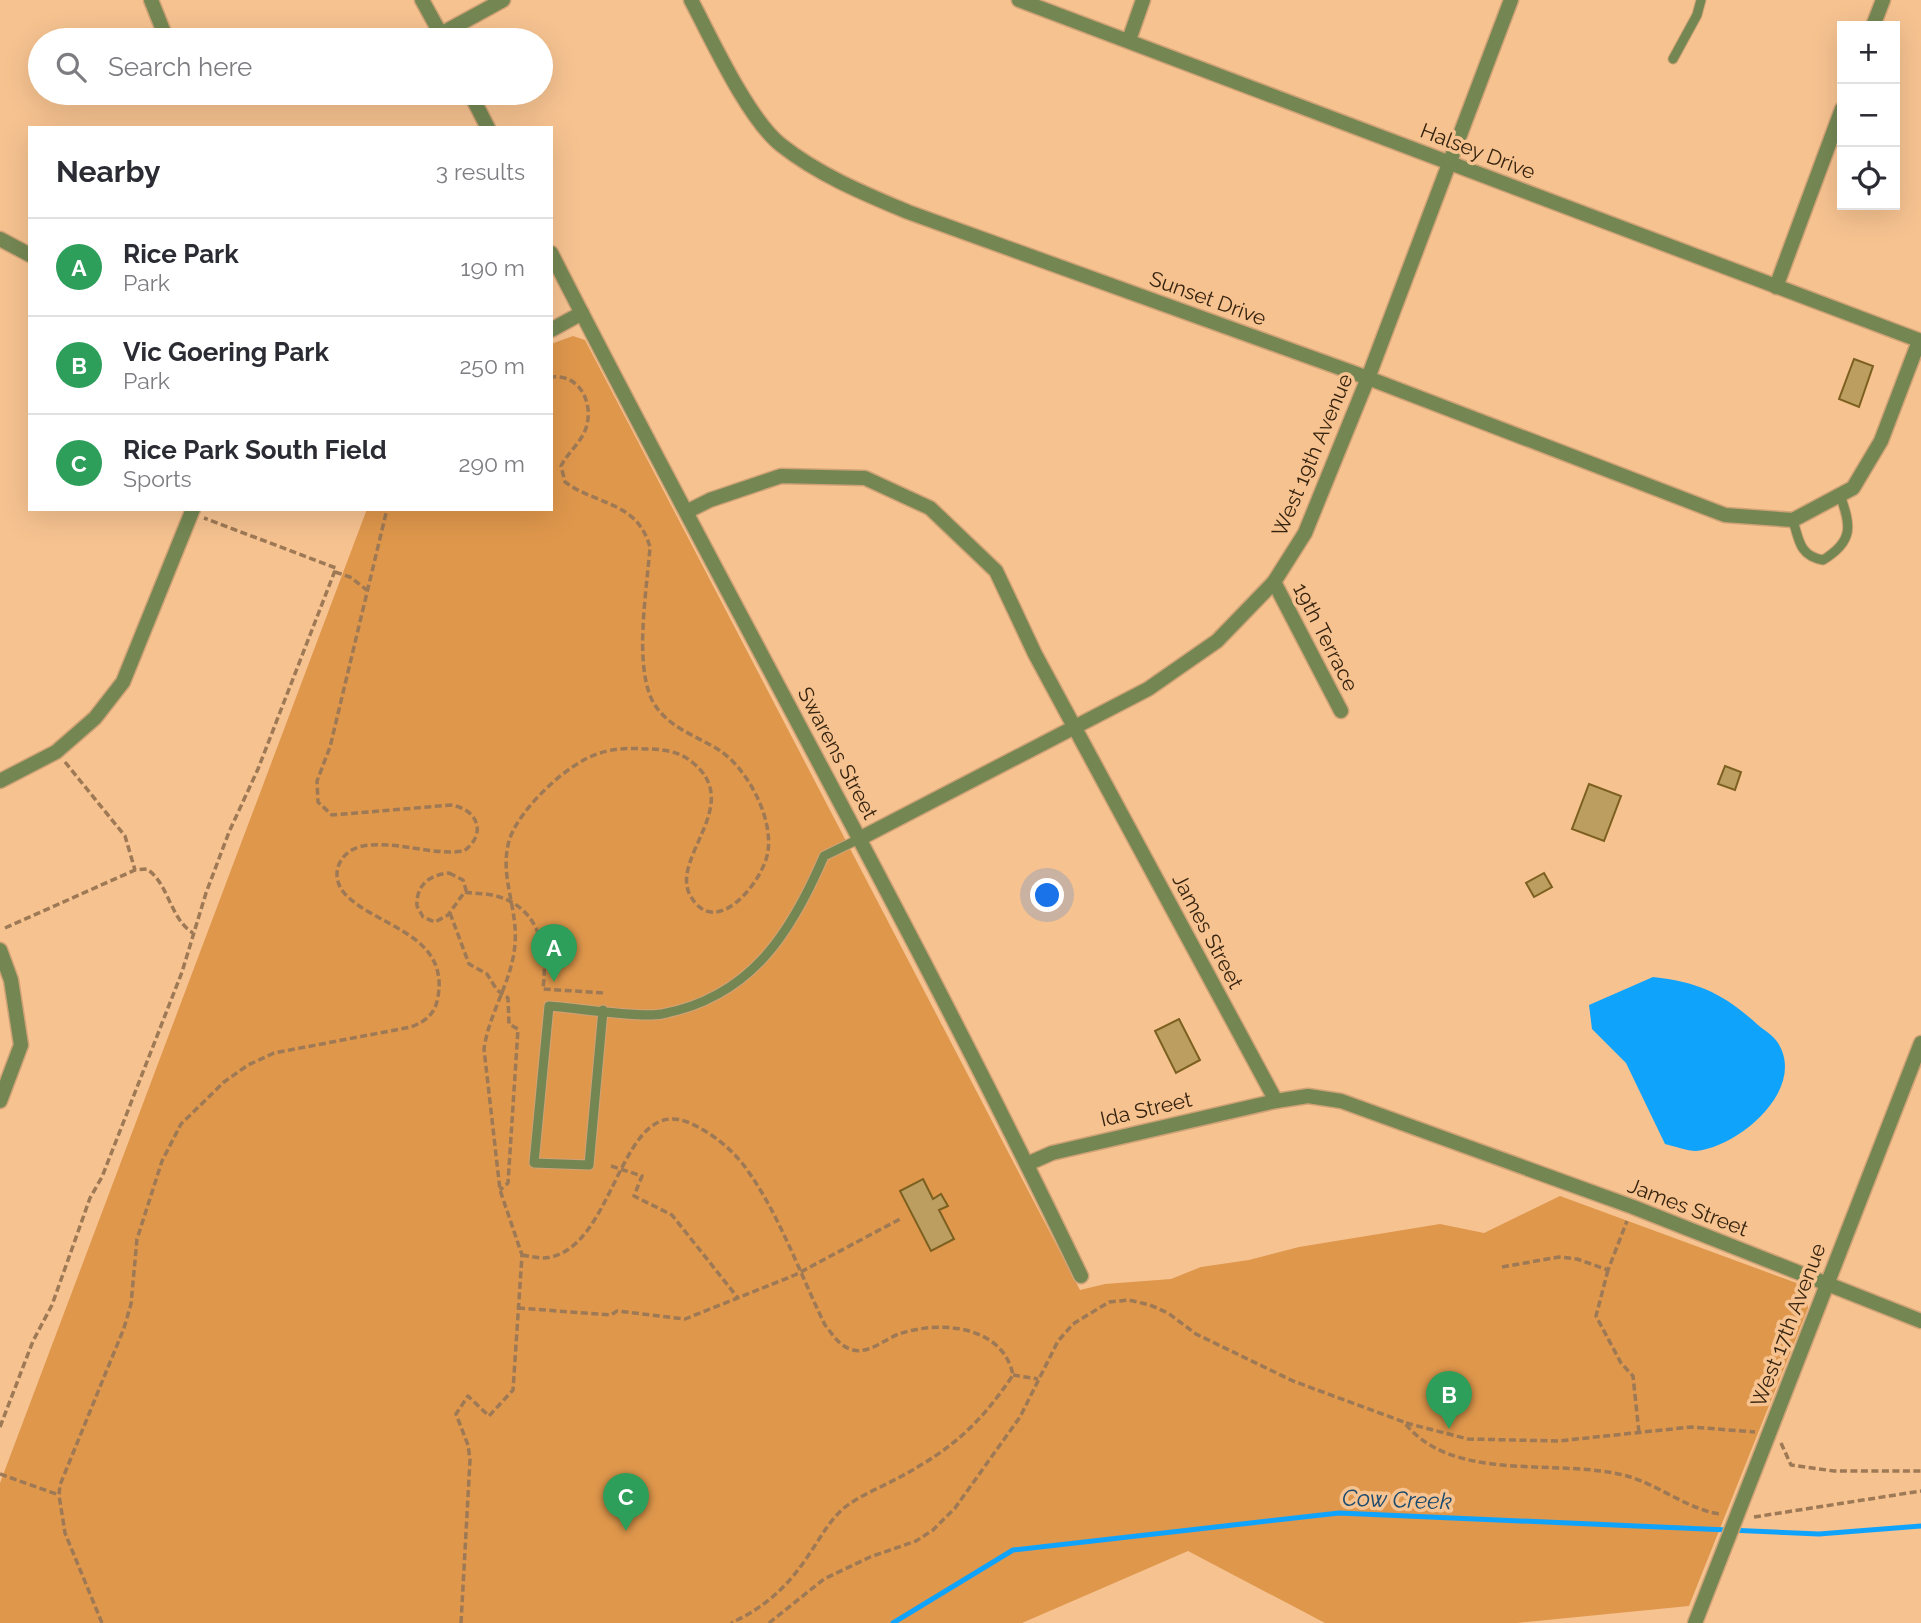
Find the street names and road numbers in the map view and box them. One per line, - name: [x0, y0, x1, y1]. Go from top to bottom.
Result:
- street label: Halsey Drive: [1417, 118, 1539, 184]
- street label: Sunset Drive: [1146, 265, 1270, 331]
- street label: West 19th Avenue: [1266, 370, 1358, 540]
- street label: 19th Terrace: [1288, 579, 1364, 695]
- street label: Swarens Street: [793, 683, 883, 823]
- street label: James Street: [1167, 869, 1249, 993]
- street label: Ida Street: [1098, 1086, 1194, 1132]
- street label: James Street: [1624, 1173, 1752, 1241]
- street label: West 17th Avenue: [1745, 1240, 1831, 1410]

